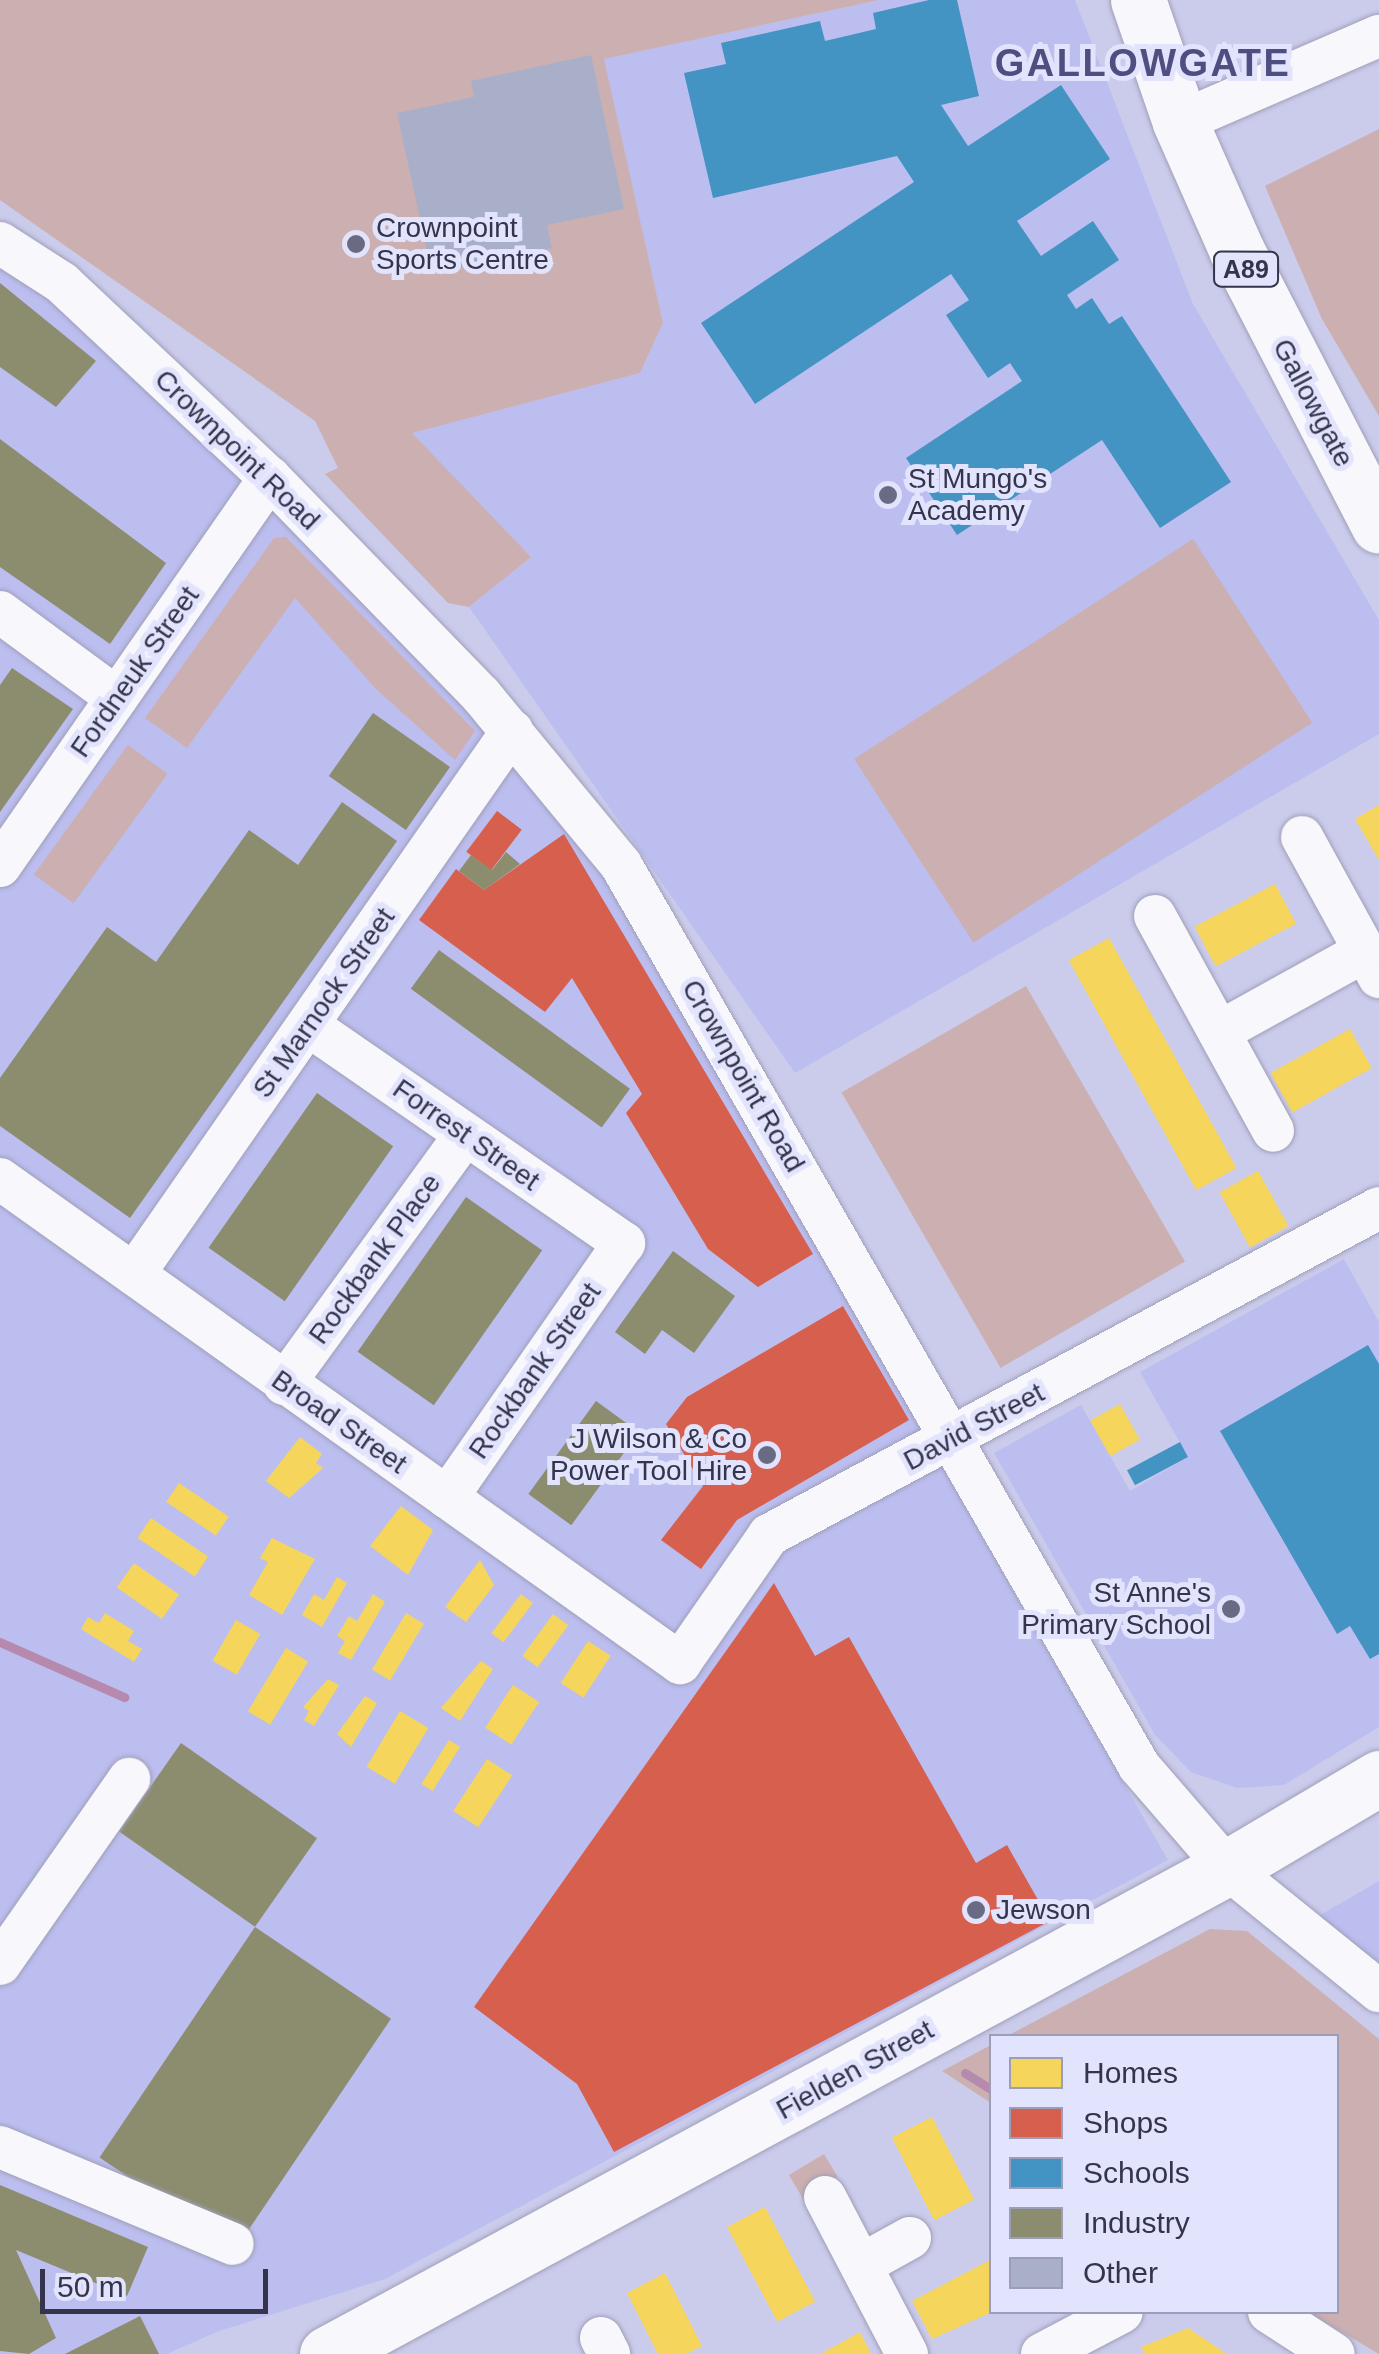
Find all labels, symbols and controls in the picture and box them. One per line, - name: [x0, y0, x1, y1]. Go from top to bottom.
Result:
- district label: GALLOWGATE: [995, 41, 1291, 87]
- place label: Crownpoint Sports Centre: [376, 211, 549, 277]
- marker: Crownpoint Sports Centre: [345, 233, 367, 255]
- road number: A89: [1211, 249, 1281, 289]
- street label: Gallowgate: [1265, 333, 1361, 473]
- street label: Crownpoint Road: [148, 363, 326, 537]
- place label: St Mungo's Academy: [908, 462, 1047, 528]
- marker: St Mungo's Academy: [877, 484, 899, 506]
- street label: Fordneuk Street: [64, 580, 206, 764]
- street label: St Marnock Street: [246, 902, 402, 1104]
- street label: Crownpoint Road: [674, 974, 812, 1178]
- street label: Forrest Street: [386, 1072, 546, 1198]
- street label: Rockbank Place: [302, 1167, 448, 1351]
- street label: Rockbank Street: [462, 1277, 608, 1465]
- street label: Broad Street: [265, 1363, 413, 1481]
- street label: David Street: [898, 1376, 1050, 1478]
- place label: J Wilson & Co Power Tool Hire: [549, 1422, 747, 1488]
- marker: J Wilson & Co Power Tool Hire: [756, 1444, 778, 1466]
- place label: St Anne's Primary School: [1021, 1576, 1211, 1642]
- marker: St Anne's Primary School: [1220, 1598, 1242, 1620]
- place label: Jewson: [996, 1893, 1091, 1927]
- marker: Jewson: [965, 1899, 987, 1921]
- street label: Fielden Street: [771, 2013, 939, 2127]
- legend: [989, 2034, 1339, 2314]
- text: Homes: [1083, 2056, 1178, 2089]
- text: Shops: [1083, 2106, 1168, 2139]
- text: Schools: [1083, 2156, 1190, 2189]
- text: Industry: [1083, 2206, 1190, 2239]
- scale bar: [45, 2249, 272, 2311]
- text: Other: [1083, 2256, 1158, 2289]
- text: 50 m: [57, 2270, 124, 2303]

